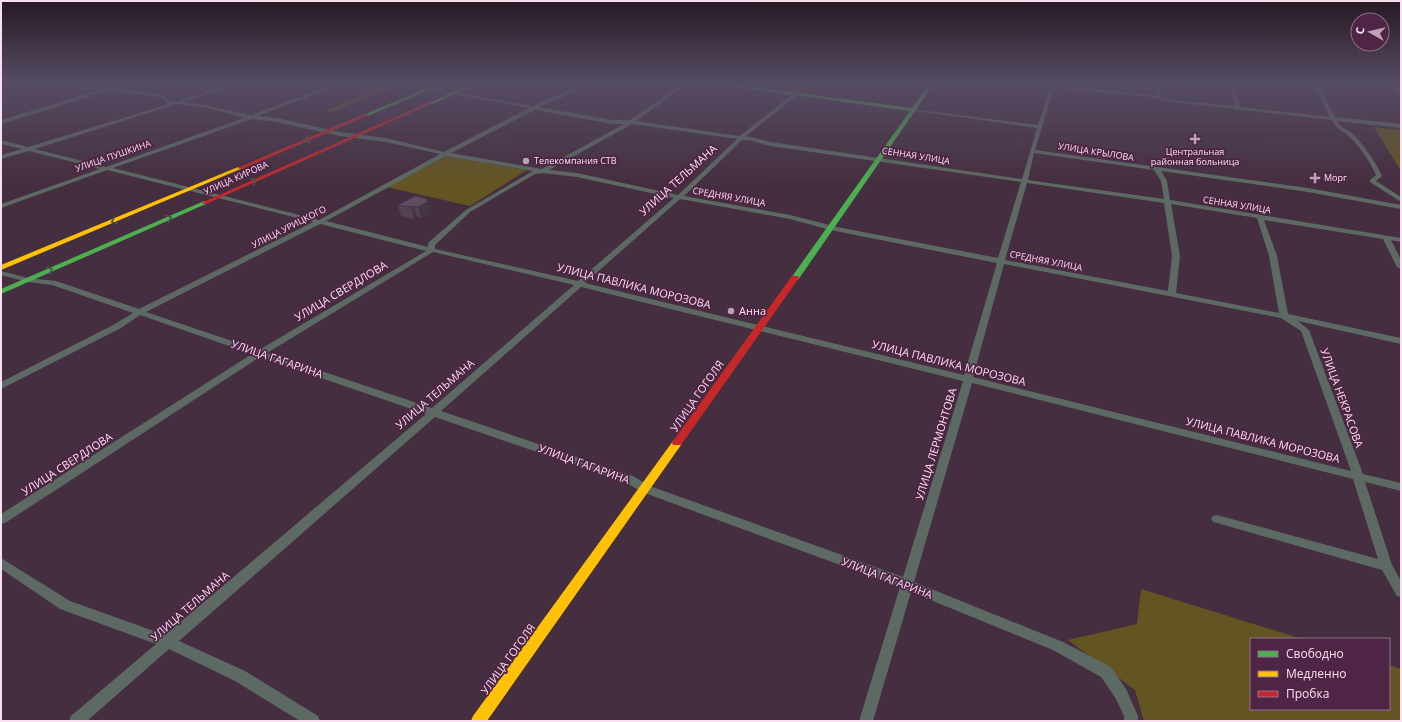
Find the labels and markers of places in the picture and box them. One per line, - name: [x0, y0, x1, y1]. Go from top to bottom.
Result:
- marker: Центральная районная больница: [1189, 133, 1201, 145]
- place label: Центральная районная больница: [1151, 145, 1239, 168]
- place label: Телекомпания СТВ: [534, 154, 617, 167]
- marker: Телекомпания СТВ: [521, 156, 531, 166]
- place label: Морг: [1324, 171, 1347, 184]
- marker: Морг: [1309, 172, 1321, 184]
- place label: Анна: [739, 303, 766, 318]
- marker: Анна: [726, 306, 736, 316]

